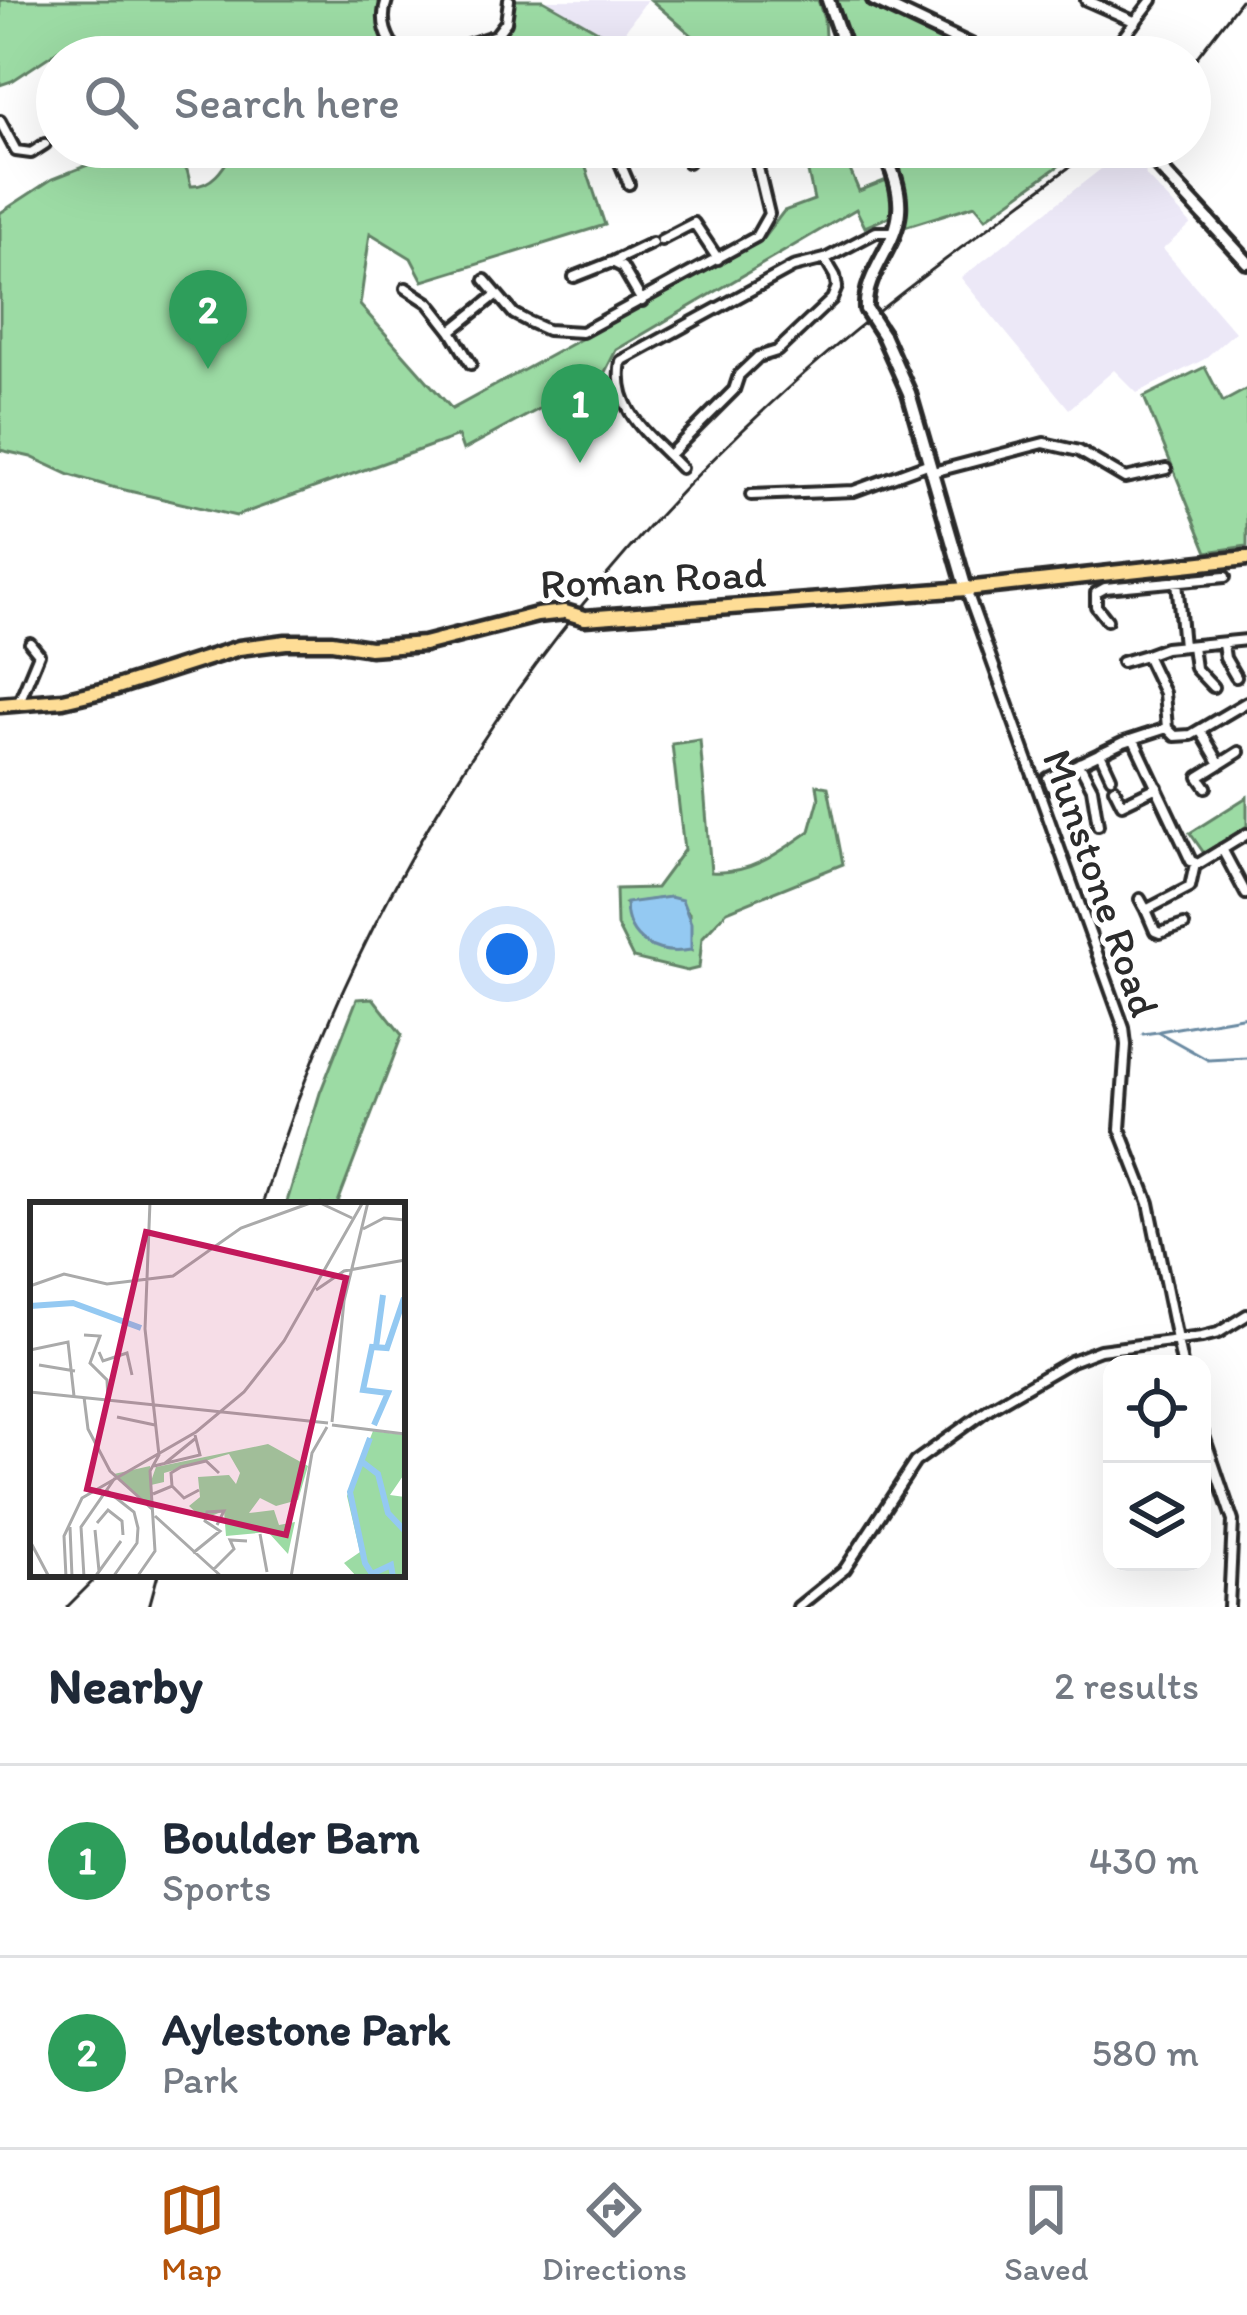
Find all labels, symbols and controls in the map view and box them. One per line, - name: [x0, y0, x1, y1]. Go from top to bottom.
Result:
- search box: [36, 36, 1211, 168]
- icon: search: [78, 69, 144, 135]
- text: Search here: [174, 75, 400, 129]
- pin: 2: [169, 270, 247, 369]
- pin: 1: [541, 364, 619, 463]
- street label: Roman Road: [539, 547, 768, 609]
- street label: Munstone Road: [1031, 743, 1171, 1023]
- your location: [477, 924, 537, 984]
- inset map: [30, 1202, 405, 1577]
- map controls: [1103, 1355, 1211, 1571]
- button: locate: [1103, 1355, 1211, 1463]
- button: layers: [1103, 1463, 1211, 1571]
- text: Nearby: [48, 1655, 203, 1716]
- text: 2 results: [1054, 1662, 1199, 1709]
- text: Boulder Barn: [162, 1810, 420, 1864]
- text: 1: [78, 1837, 96, 1884]
- text: 430 m: [1089, 1837, 1199, 1884]
- text: Sports: [162, 1864, 271, 1911]
- text: Aylestone Park: [162, 2002, 450, 2056]
- text: 2: [77, 2029, 97, 2076]
- text: 580 m: [1092, 2029, 1199, 2076]
- text: Park: [162, 2056, 239, 2103]
- tab: Map: [159, 2177, 225, 2288]
- tab: Directions: [542, 2177, 687, 2288]
- tab: Saved: [1004, 2177, 1088, 2288]

